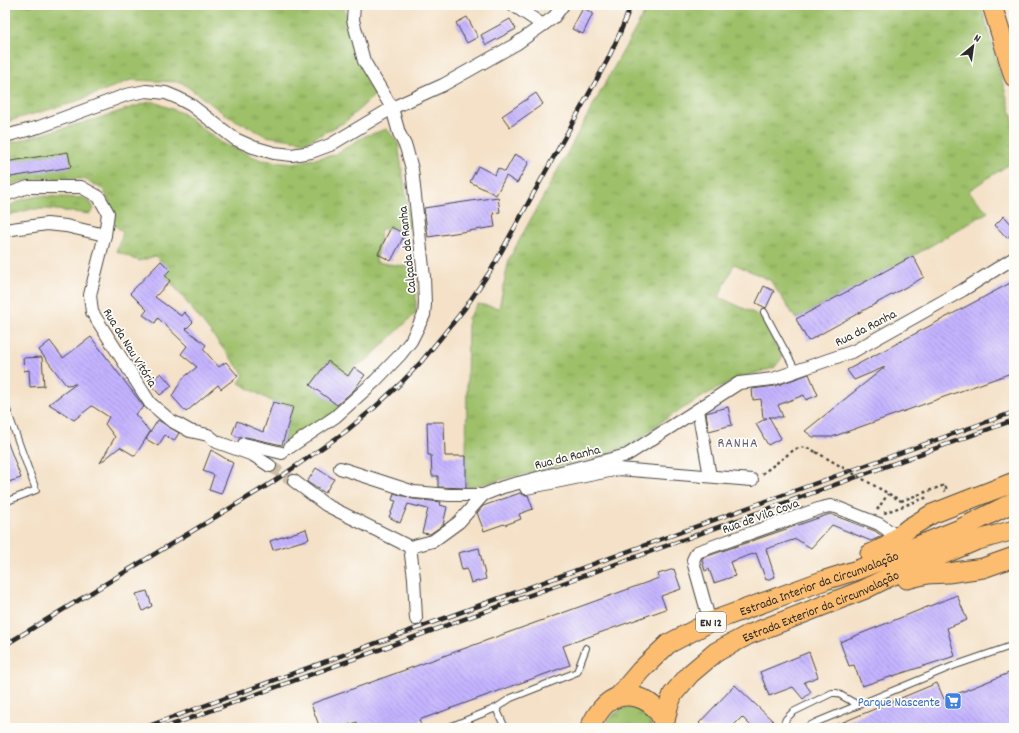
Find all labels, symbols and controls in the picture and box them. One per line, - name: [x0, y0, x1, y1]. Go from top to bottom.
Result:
- north arrow: [953, 26, 993, 66]
- text: N: [971, 31, 984, 48]
- street label: Calçada da Ranha: [394, 204, 423, 294]
- street label: Rua da Nau Vitória: [97, 305, 161, 392]
- street label: Rua da Ranha: [832, 305, 901, 353]
- district label: RANHA: [717, 434, 759, 454]
- street label: Rua da Ranha: [533, 441, 603, 476]
- street label: Rua de Vila Cova: [720, 494, 803, 540]
- street label: Estrada Interior da Circunvalação: [737, 547, 902, 622]
- street label: Estrada Exterior da Circunvalação: [739, 567, 903, 648]
- road number: EN 12: [696, 612, 726, 632]
- supermarket icon: Parque Nascente: [943, 691, 963, 711]
- place label: Parque Nascente: [858, 694, 940, 713]

